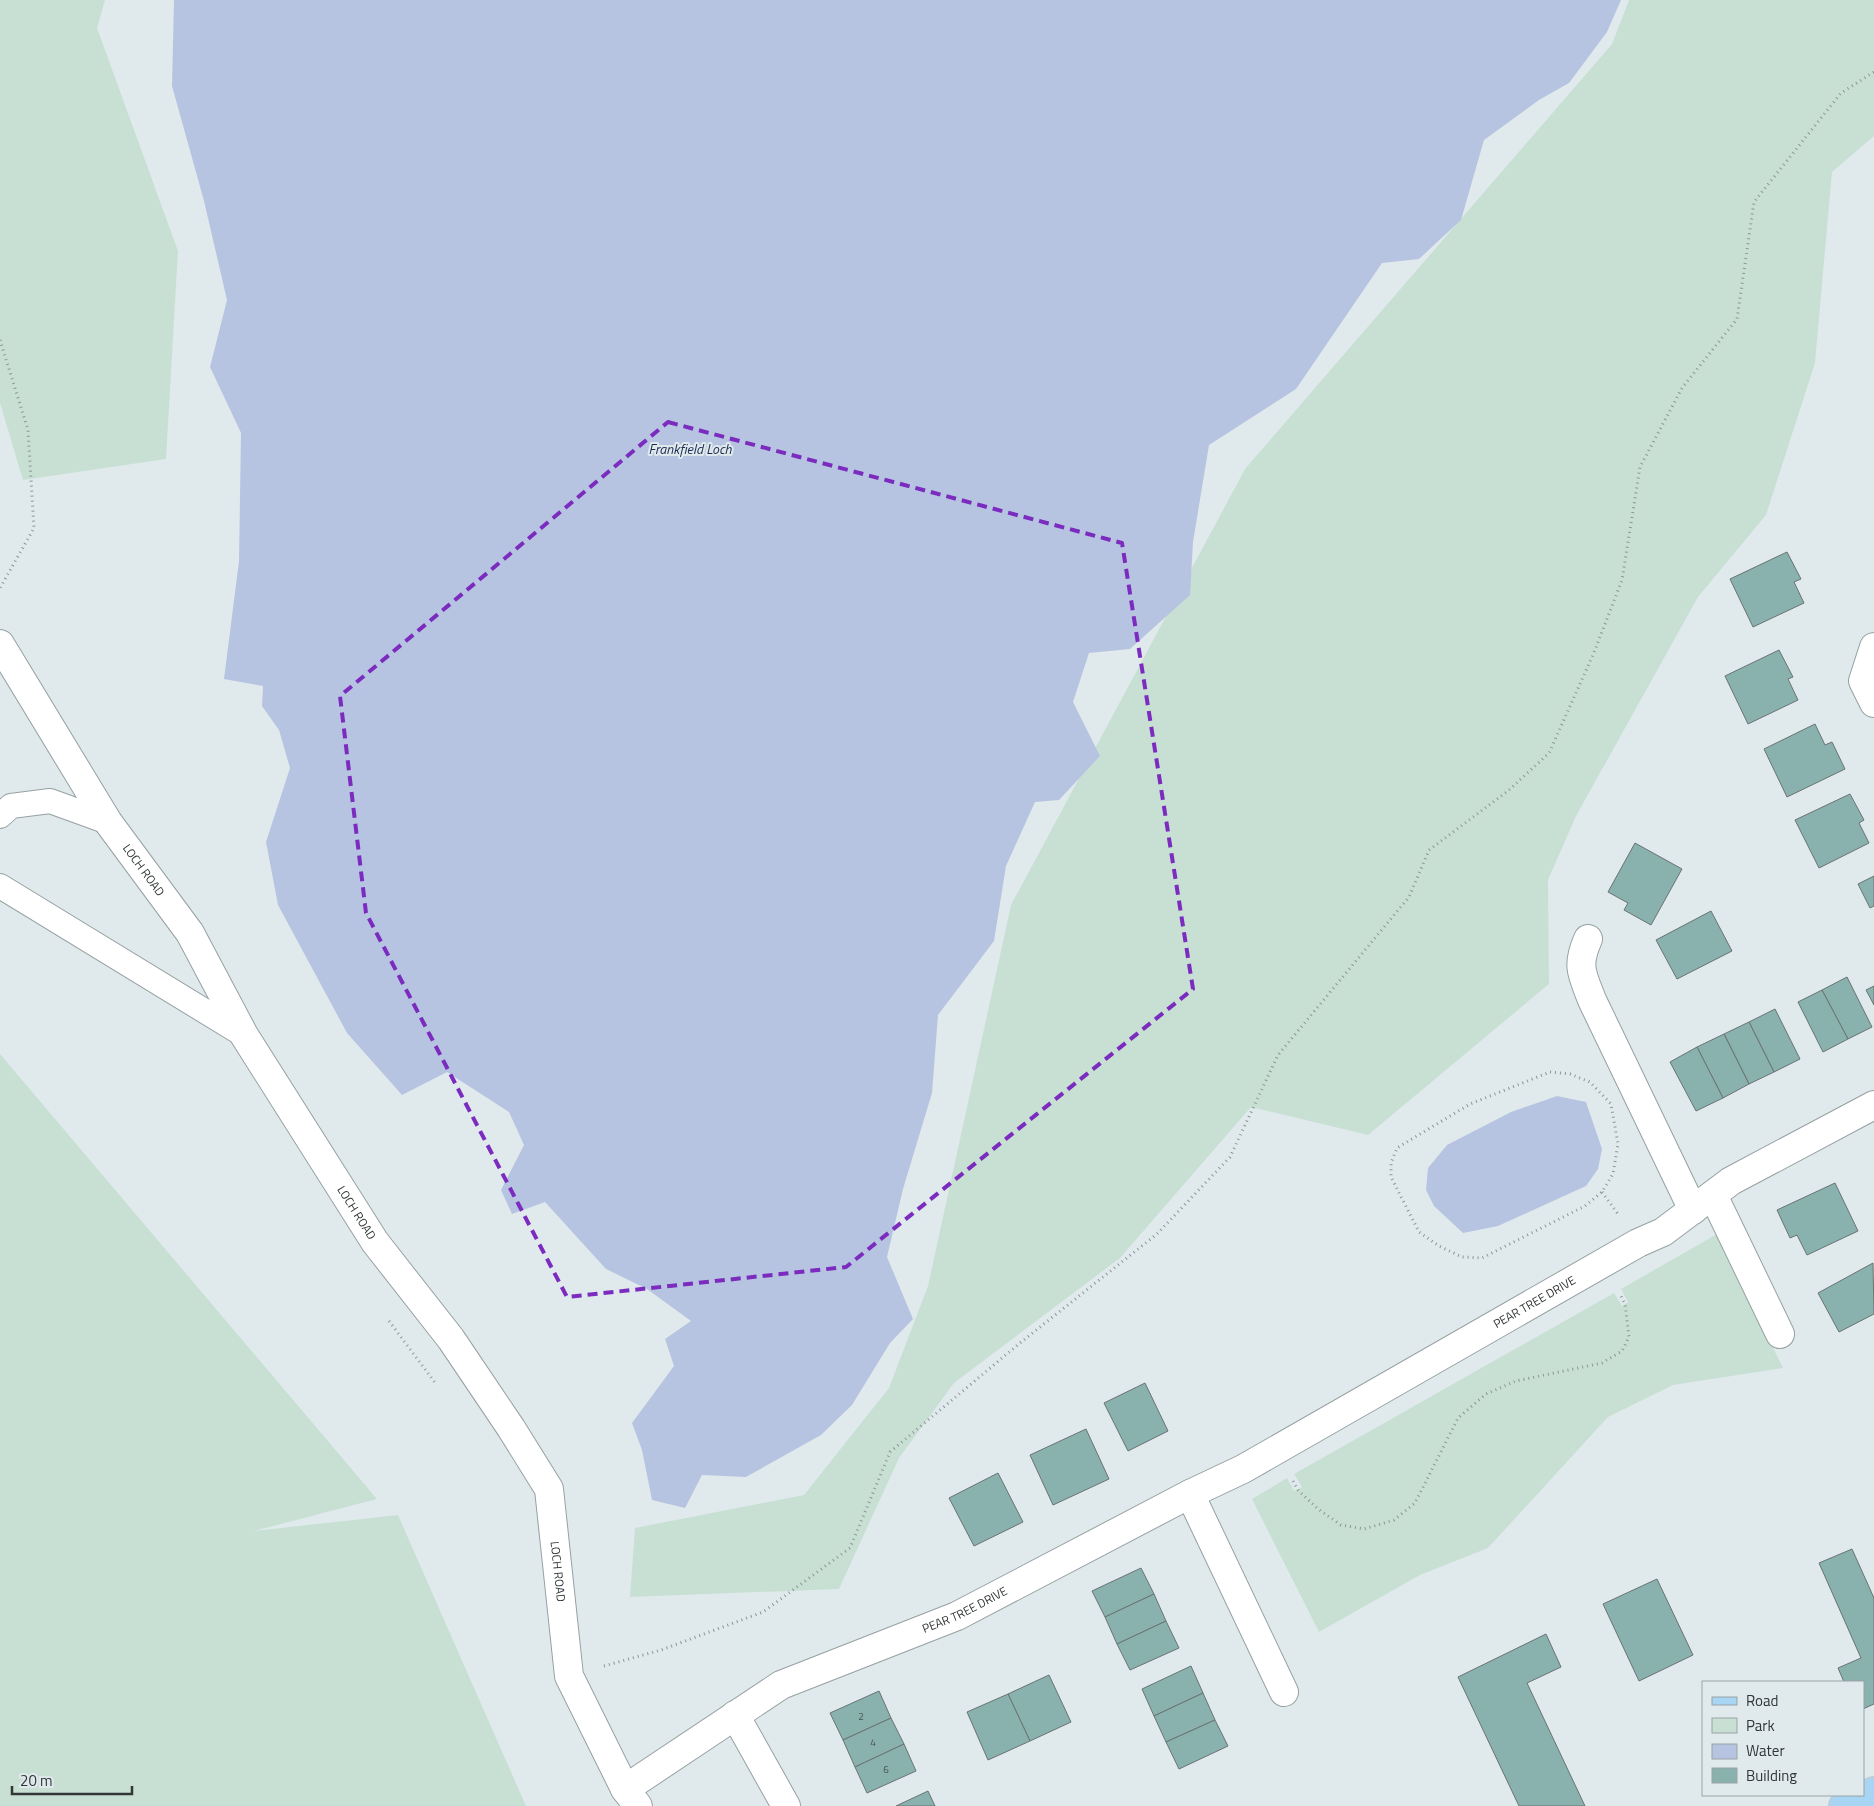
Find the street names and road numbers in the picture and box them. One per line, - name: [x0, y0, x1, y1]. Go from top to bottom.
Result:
- street label: LOCH ROAD: [118, 840, 170, 900]
- street label: LOCH ROAD: [333, 1182, 381, 1243]
- street label: PEAR TREE DRIVE: [1489, 1270, 1579, 1333]
- street label: LOCH ROAD: [546, 1540, 571, 1603]
- street label: PEAR TREE DRIVE: [919, 1581, 1011, 1638]

